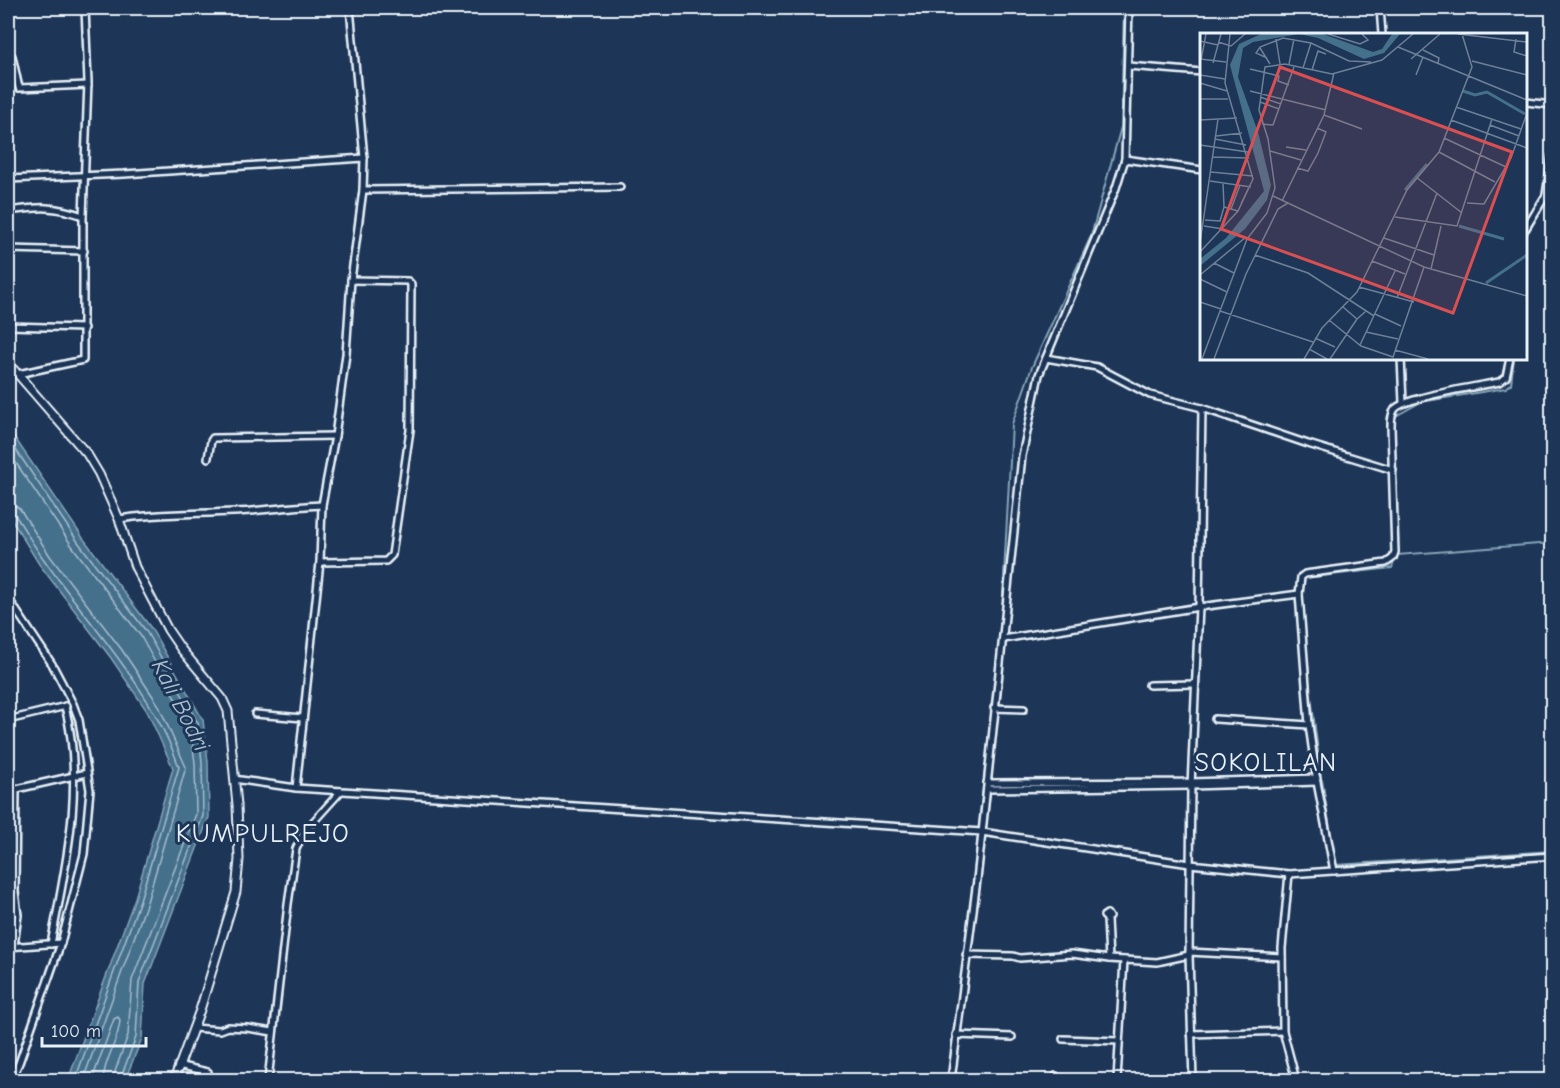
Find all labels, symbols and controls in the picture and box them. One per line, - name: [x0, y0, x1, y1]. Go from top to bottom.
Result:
- inset map: [1200, 33, 1527, 360]
- water label: Kali Bodri: [146, 654, 216, 756]
- district label: SOKOLILAN: [1194, 748, 1338, 778]
- district label: KUMPULREJO: [176, 819, 350, 849]
- scale bar: [42, 1010, 146, 1048]
- text: 100 m: [51, 1021, 101, 1042]

